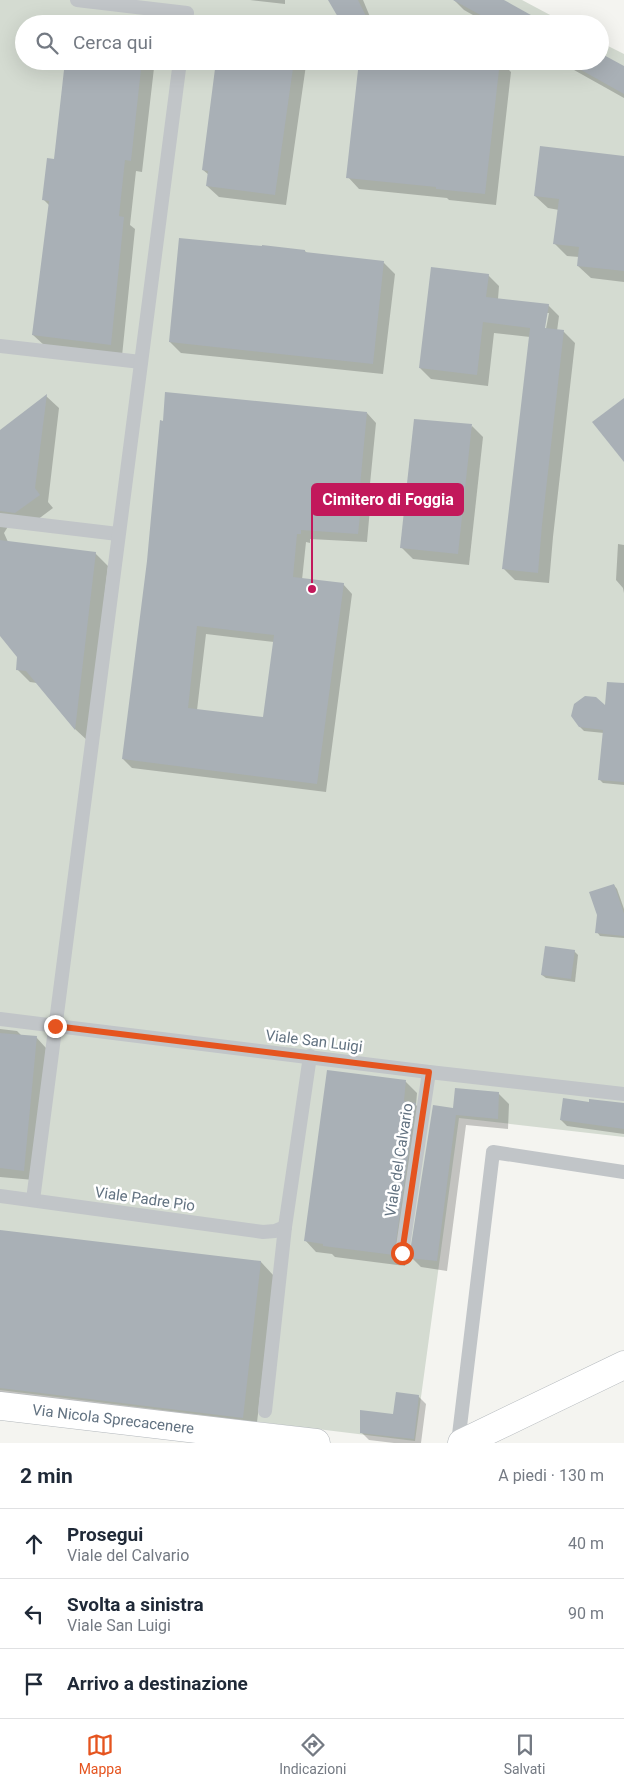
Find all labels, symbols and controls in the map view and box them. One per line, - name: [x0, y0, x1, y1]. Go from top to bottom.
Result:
- search box: [15, 15, 609, 70]
- icon: search: [33, 29, 61, 57]
- text: Cerca qui: [73, 31, 153, 54]
- callout: Cimitero di Foggia: [312, 484, 463, 515]
- text: Cimitero di Foggia: [322, 490, 454, 509]
- route end: [44, 1015, 67, 1038]
- street label: Viale San Luigi: [265, 1026, 363, 1056]
- street label: Viale del Calvario: [381, 1102, 417, 1218]
- street label: Viale Padre Pio: [94, 1183, 196, 1215]
- route start: [391, 1242, 414, 1265]
- street label: Via Nicola Sprecacenere: [31, 1401, 195, 1438]
- text: 2 min: [20, 1464, 73, 1488]
- text: A piedi · 130 m: [498, 1466, 604, 1485]
- text: Prosegui: [67, 1523, 143, 1546]
- icon: ahead: [20, 1530, 48, 1558]
- text: 40 m: [568, 1534, 604, 1553]
- text: Viale del Calvario: [67, 1546, 189, 1565]
- text: Svolta a sinistra: [67, 1593, 204, 1616]
- icon: left: [20, 1600, 48, 1628]
- text: 90 m: [568, 1604, 604, 1623]
- text: Viale San Luigi: [67, 1616, 171, 1635]
- icon: arrive: [20, 1670, 48, 1698]
- text: Arrivo a destinazione: [67, 1672, 248, 1695]
- tab: Mappa: [79, 1731, 122, 1777]
- tab: Indicazioni: [279, 1731, 346, 1777]
- tab: Salvati: [504, 1731, 545, 1777]

